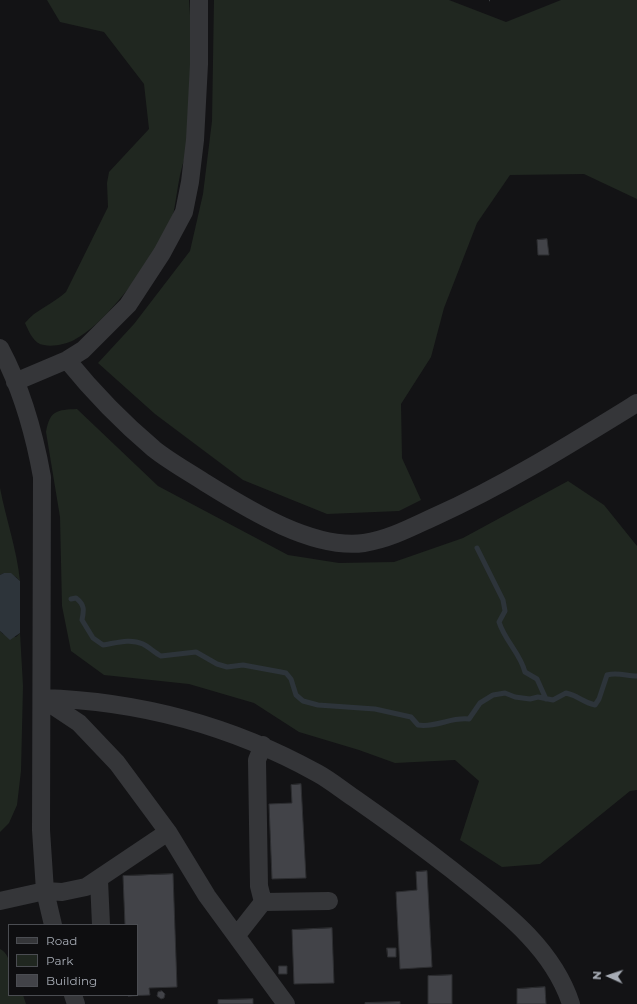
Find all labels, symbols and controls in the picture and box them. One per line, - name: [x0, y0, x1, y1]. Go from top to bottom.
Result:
- legend: [8, 924, 138, 996]
- text: Road: [46, 933, 77, 948]
- text: Park: [46, 953, 73, 968]
- north arrow: [589, 956, 629, 996]
- text: N: [590, 971, 604, 980]
- text: Building: [46, 973, 97, 988]

